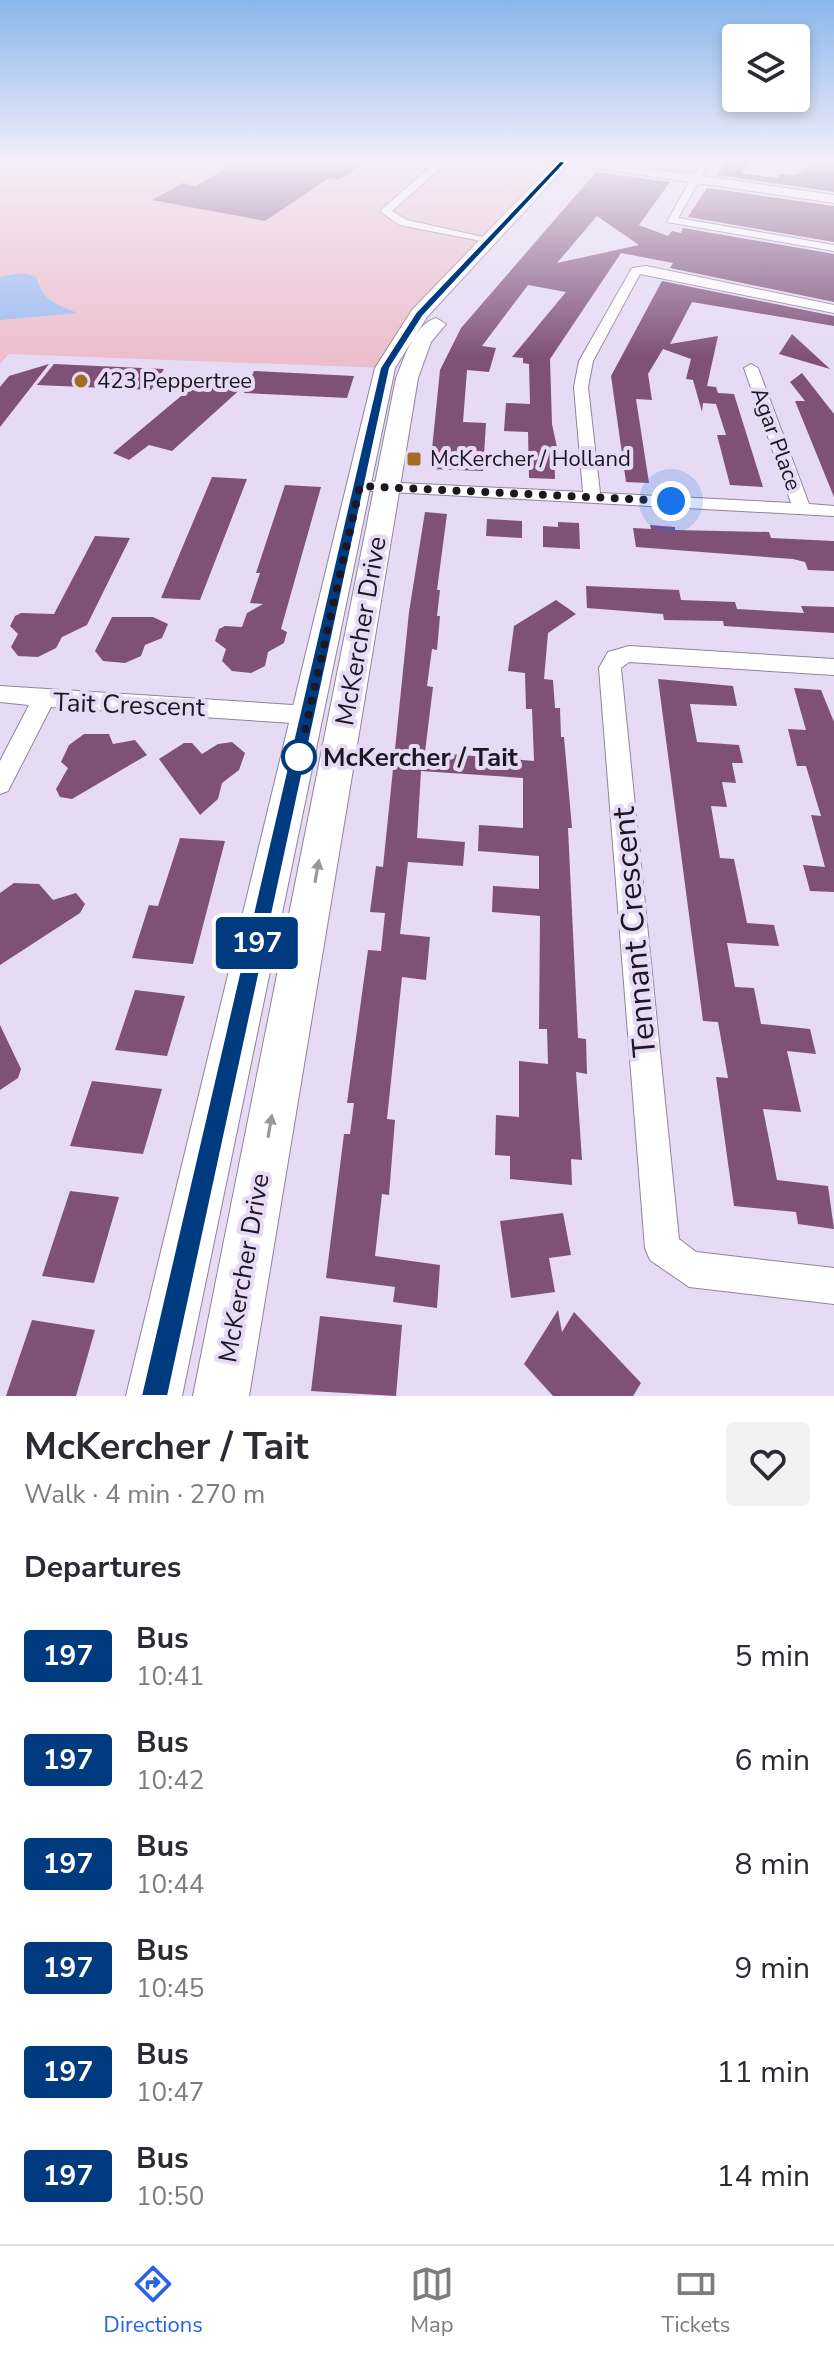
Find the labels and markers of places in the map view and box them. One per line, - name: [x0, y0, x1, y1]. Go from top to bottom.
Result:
- place label: 423 Peppertree: [97, 366, 252, 396]
- marker: 423 Peppertree: [72, 372, 90, 390]
- place label: McKercher / Holland: [430, 444, 631, 474]
- marker: McKercher / Holland: [405, 450, 423, 468]
- marker: McKercher / Tait: [282, 740, 316, 774]
- place label: McKercher / Tait: [323, 740, 519, 775]

